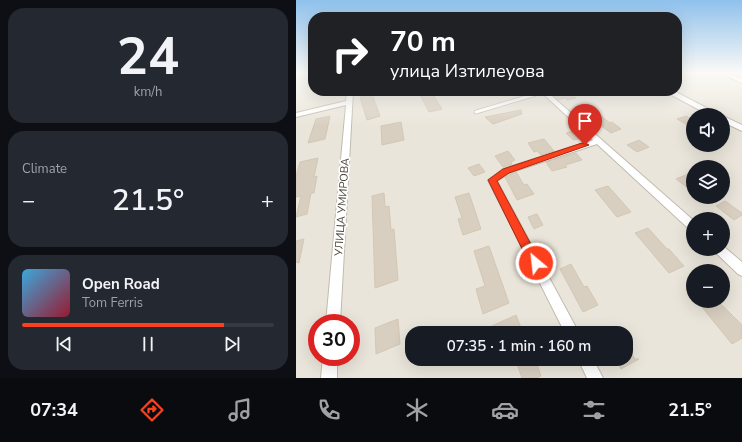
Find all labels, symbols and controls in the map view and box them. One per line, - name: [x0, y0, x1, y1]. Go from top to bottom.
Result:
- text: 24: [117, 21, 179, 92]
- text: 70 m: [390, 23, 456, 61]
- icon: right: [324, 28, 376, 80]
- text: улица Изтилеуова: [390, 59, 545, 83]
- text: km/h: [134, 83, 162, 101]
- pin: [568, 104, 602, 145]
- map controls: [686, 108, 730, 308]
- button: sound: [686, 108, 730, 152]
- icon: arrive: [574, 110, 596, 132]
- street label: УЛИЦА УМИРОВА: [331, 158, 353, 257]
- text: Climate: [22, 160, 67, 178]
- button: layers: [686, 160, 730, 204]
- text: 21.5°: [112, 180, 184, 221]
- text: −: [22, 186, 35, 216]
- text: +: [261, 186, 274, 216]
- button: +: [686, 212, 730, 256]
- position arrow: [515, 242, 557, 284]
- button: −: [686, 264, 730, 308]
- text: Open Road: [82, 274, 160, 294]
- text: Tom Ferris: [82, 294, 143, 312]
- speed limit sign: 30: [308, 314, 360, 366]
- icon: previous: [53, 333, 75, 355]
- icon: pause: [137, 333, 159, 355]
- icon: next: [221, 333, 243, 355]
- text: 07:35 · 1 min · 160 m: [447, 336, 591, 356]
- icon: directions: [138, 396, 166, 424]
- icon: music: [226, 396, 254, 424]
- icon: phone: [315, 396, 343, 424]
- icon: climate: [403, 396, 431, 424]
- icon: car: [491, 396, 519, 424]
- icon: filters: [580, 396, 608, 424]
- text: 07:34: [30, 398, 78, 422]
- text: 21.5°: [668, 398, 712, 422]

